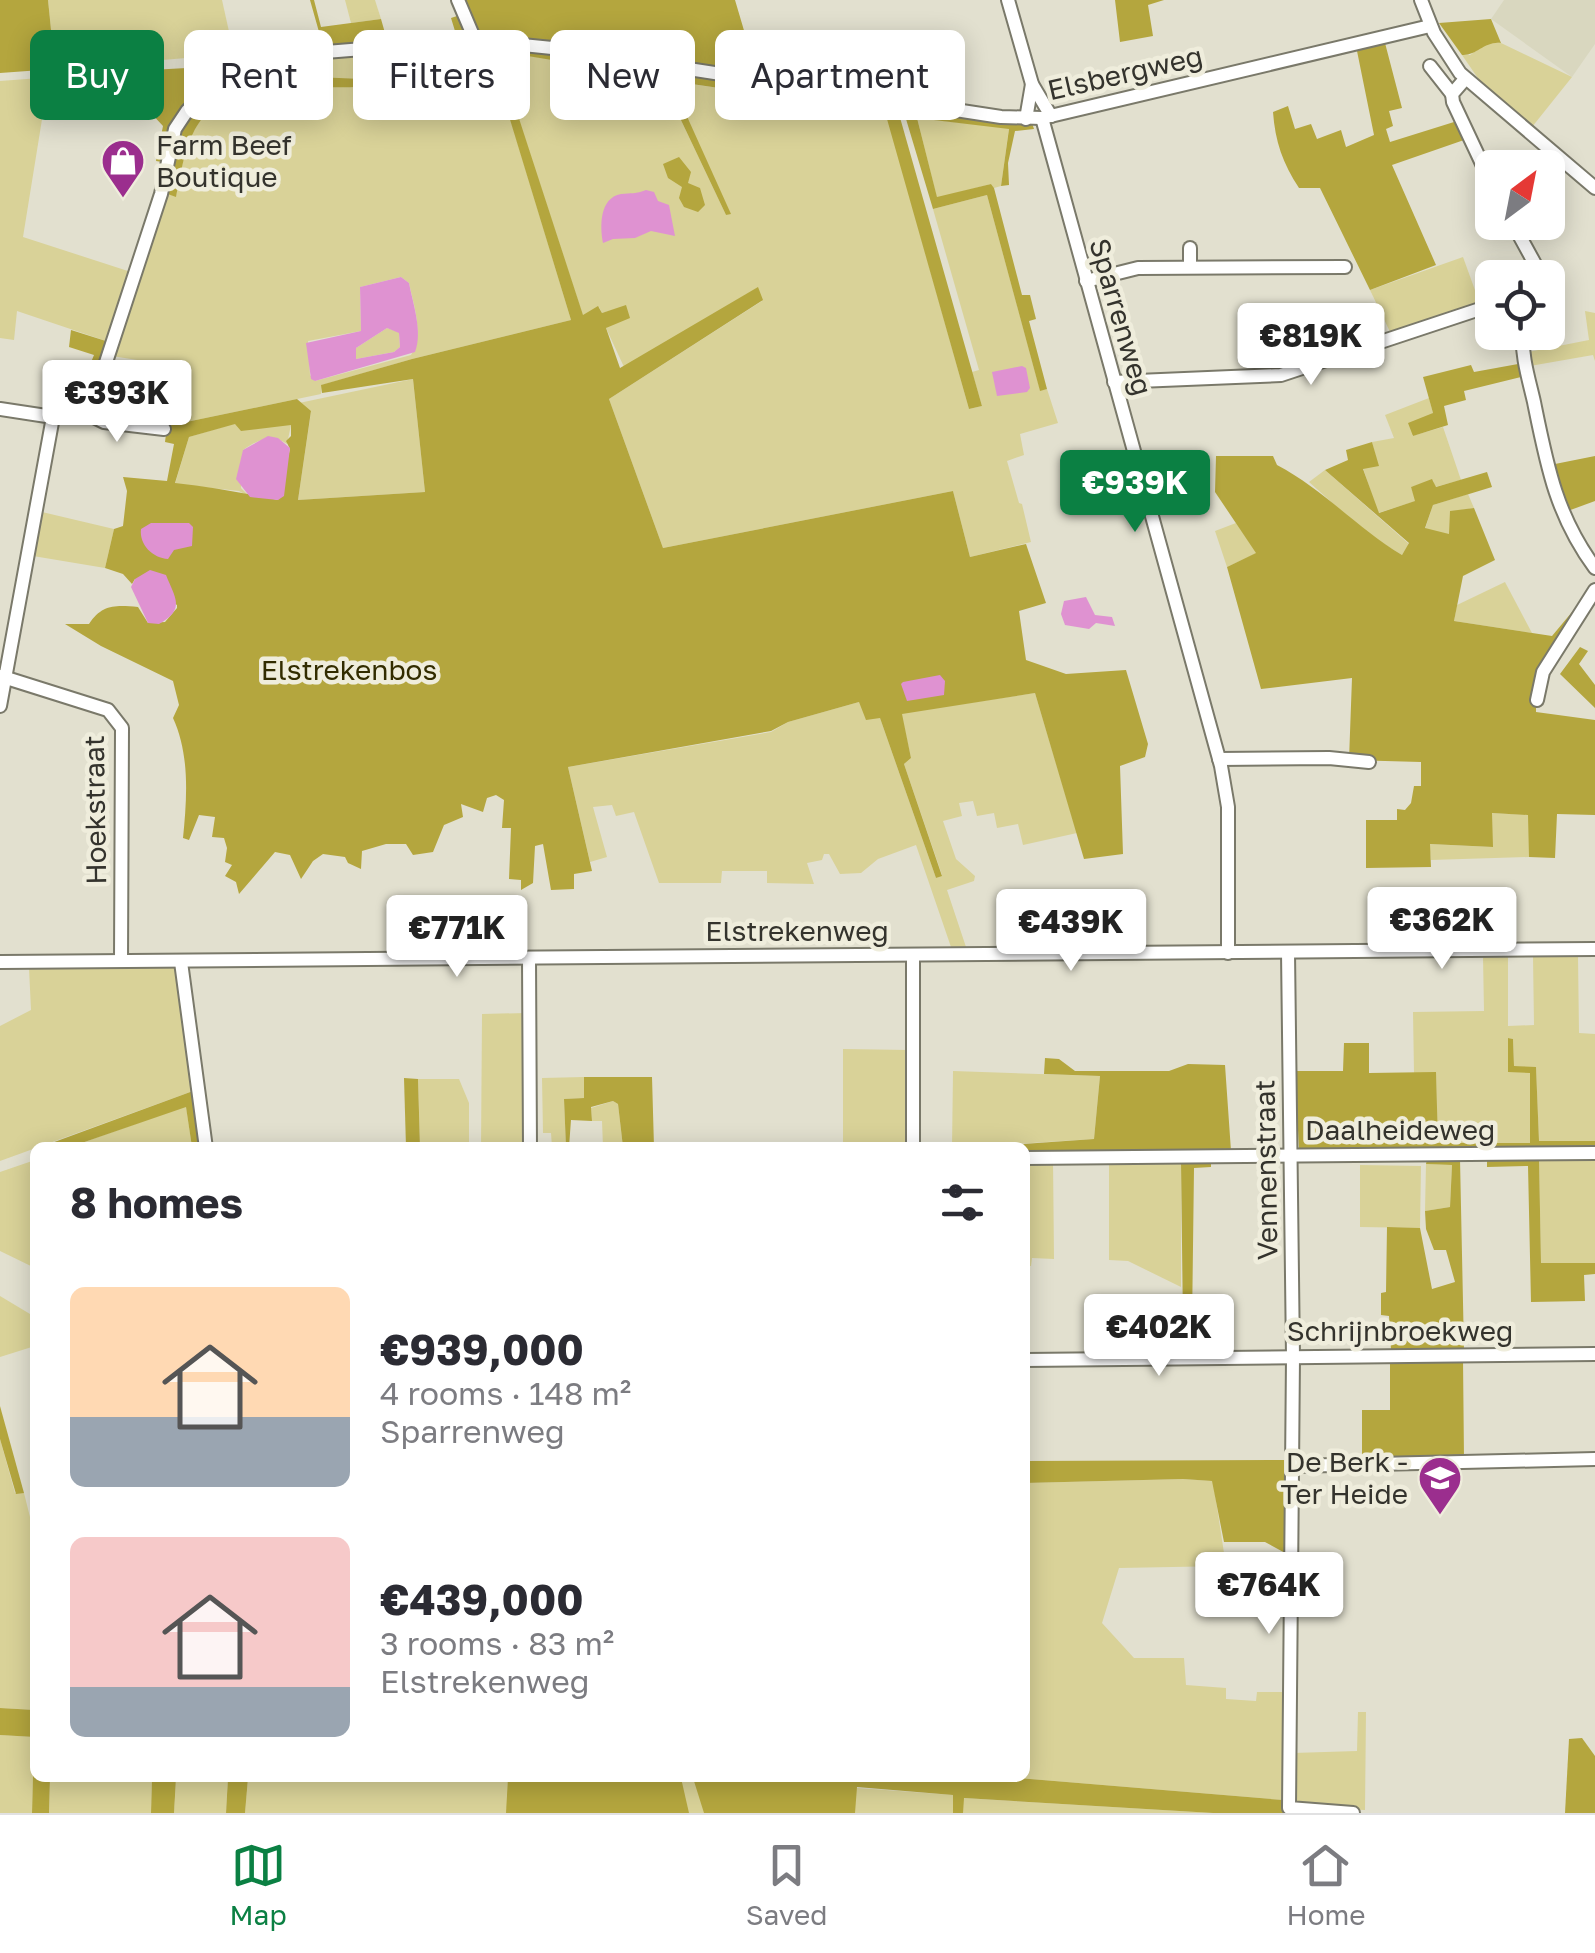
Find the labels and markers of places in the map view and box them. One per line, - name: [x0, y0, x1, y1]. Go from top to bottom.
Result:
- place label: Farm Beef Boutique: [156, 128, 292, 193]
- shop icon: Farm Beef Boutique: [100, 138, 146, 199]
- pin: €819K: [1241, 303, 1381, 388]
- pin: €393K: [47, 360, 187, 445]
- pin: €939K: [1065, 450, 1205, 535]
- pin: €362K: [1372, 887, 1512, 972]
- pin: €439K: [1001, 889, 1141, 974]
- pin: €771K: [387, 895, 527, 980]
- pin: €402K: [1089, 1294, 1229, 1379]
- place label: De Berk - Ter Heide: [1281, 1445, 1408, 1510]
- school or university icon: De Berk - Ter Heide: [1417, 1455, 1463, 1516]
- pin: €764K: [1199, 1552, 1339, 1637]

